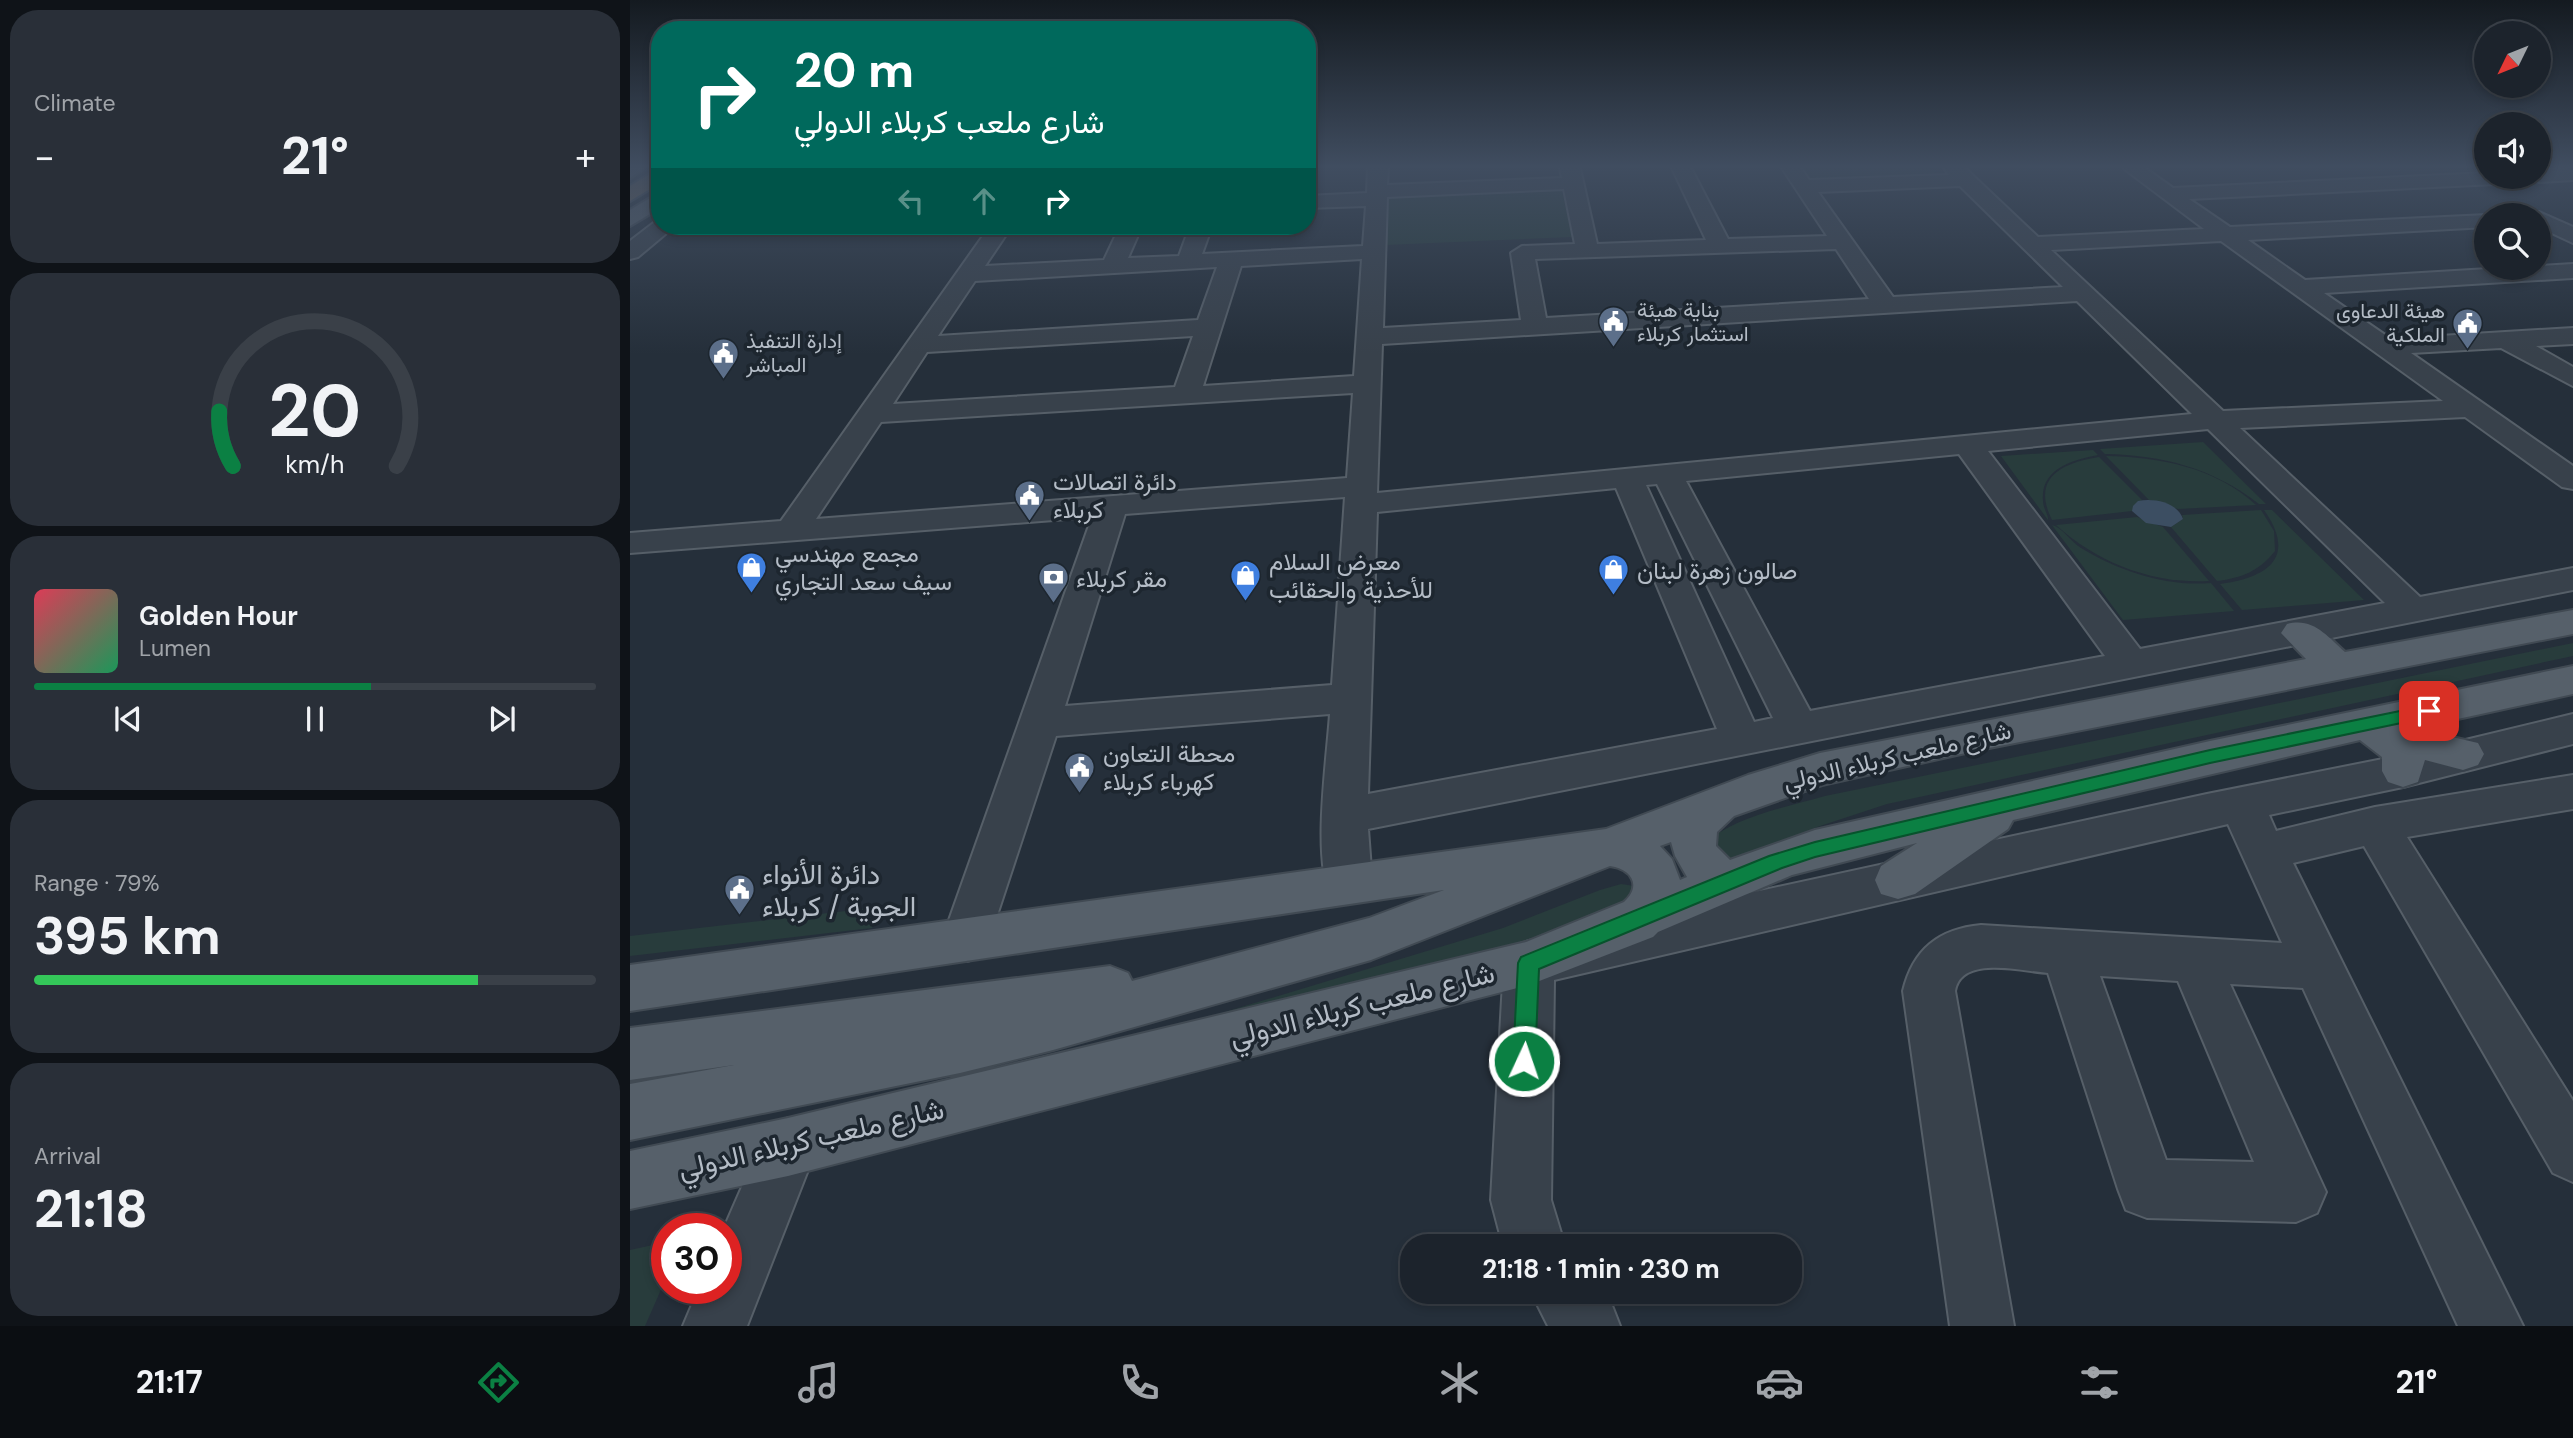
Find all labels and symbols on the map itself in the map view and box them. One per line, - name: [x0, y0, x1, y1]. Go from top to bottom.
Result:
- north arrow: [2474, 21, 2552, 98]
- place label: بناية هيئة استثمار كربلاء: [1637, 296, 1749, 348]
- place label: هيئة الدعاوى الملكية: [2336, 297, 2445, 349]
- public building icon: بناية هيئة استثمار كربلاء: [1597, 305, 1631, 349]
- public building icon: هيئة الدعاوى الملكية: [2451, 306, 2485, 350]
- place label: إدارة التنفيذ المباشر: [745, 327, 842, 379]
- public building icon: إدارة التنفيذ المباشر: [706, 336, 740, 380]
- place label: دائرة اتصالات كربلاء: [1053, 466, 1177, 525]
- public building icon: دائرة اتصالات كربلاء: [1013, 478, 1047, 522]
- place label: مجمع مهندسي سيف سعد التجاري: [775, 538, 952, 601]
- place label: معرض السلام للأحذية والحقائب: [1269, 546, 1433, 605]
- shop icon: مجمع مهندسي سيف سعد التجاري: [735, 550, 769, 594]
- shop icon: صالون زهرة لبنان: [1597, 553, 1631, 597]
- place label: صالون زهرة لبنان: [1637, 555, 1797, 586]
- shop icon: معرض السلام للأحذية والحقائب: [1229, 558, 1263, 602]
- bank icon: مقر كربلاء: [1036, 561, 1070, 605]
- place label: مقر كربلاء: [1076, 563, 1167, 594]
- pin: [2399, 681, 2459, 741]
- street label: شارع ملعب كربلاء الدولي: [1780, 715, 2015, 801]
- place label: محطة التعاون كهرباء كربلاء: [1103, 738, 1235, 797]
- public building icon: محطة التعاون كهرباء كربلاء: [1063, 750, 1097, 794]
- place label: دائرة الأنواء الجوية / كربلاء: [762, 856, 916, 925]
- public building icon: دائرة الأنواء الجوية / كربلاء: [722, 873, 756, 917]
- street label: شارع ملعب كربلاء الدولي: [1226, 954, 1499, 1060]
- position arrow: [1487, 1024, 1561, 1098]
- street label: شارع ملعب كربلاء الدولي: [674, 1090, 948, 1191]
- speed limit sign: 30: [651, 1213, 742, 1304]

